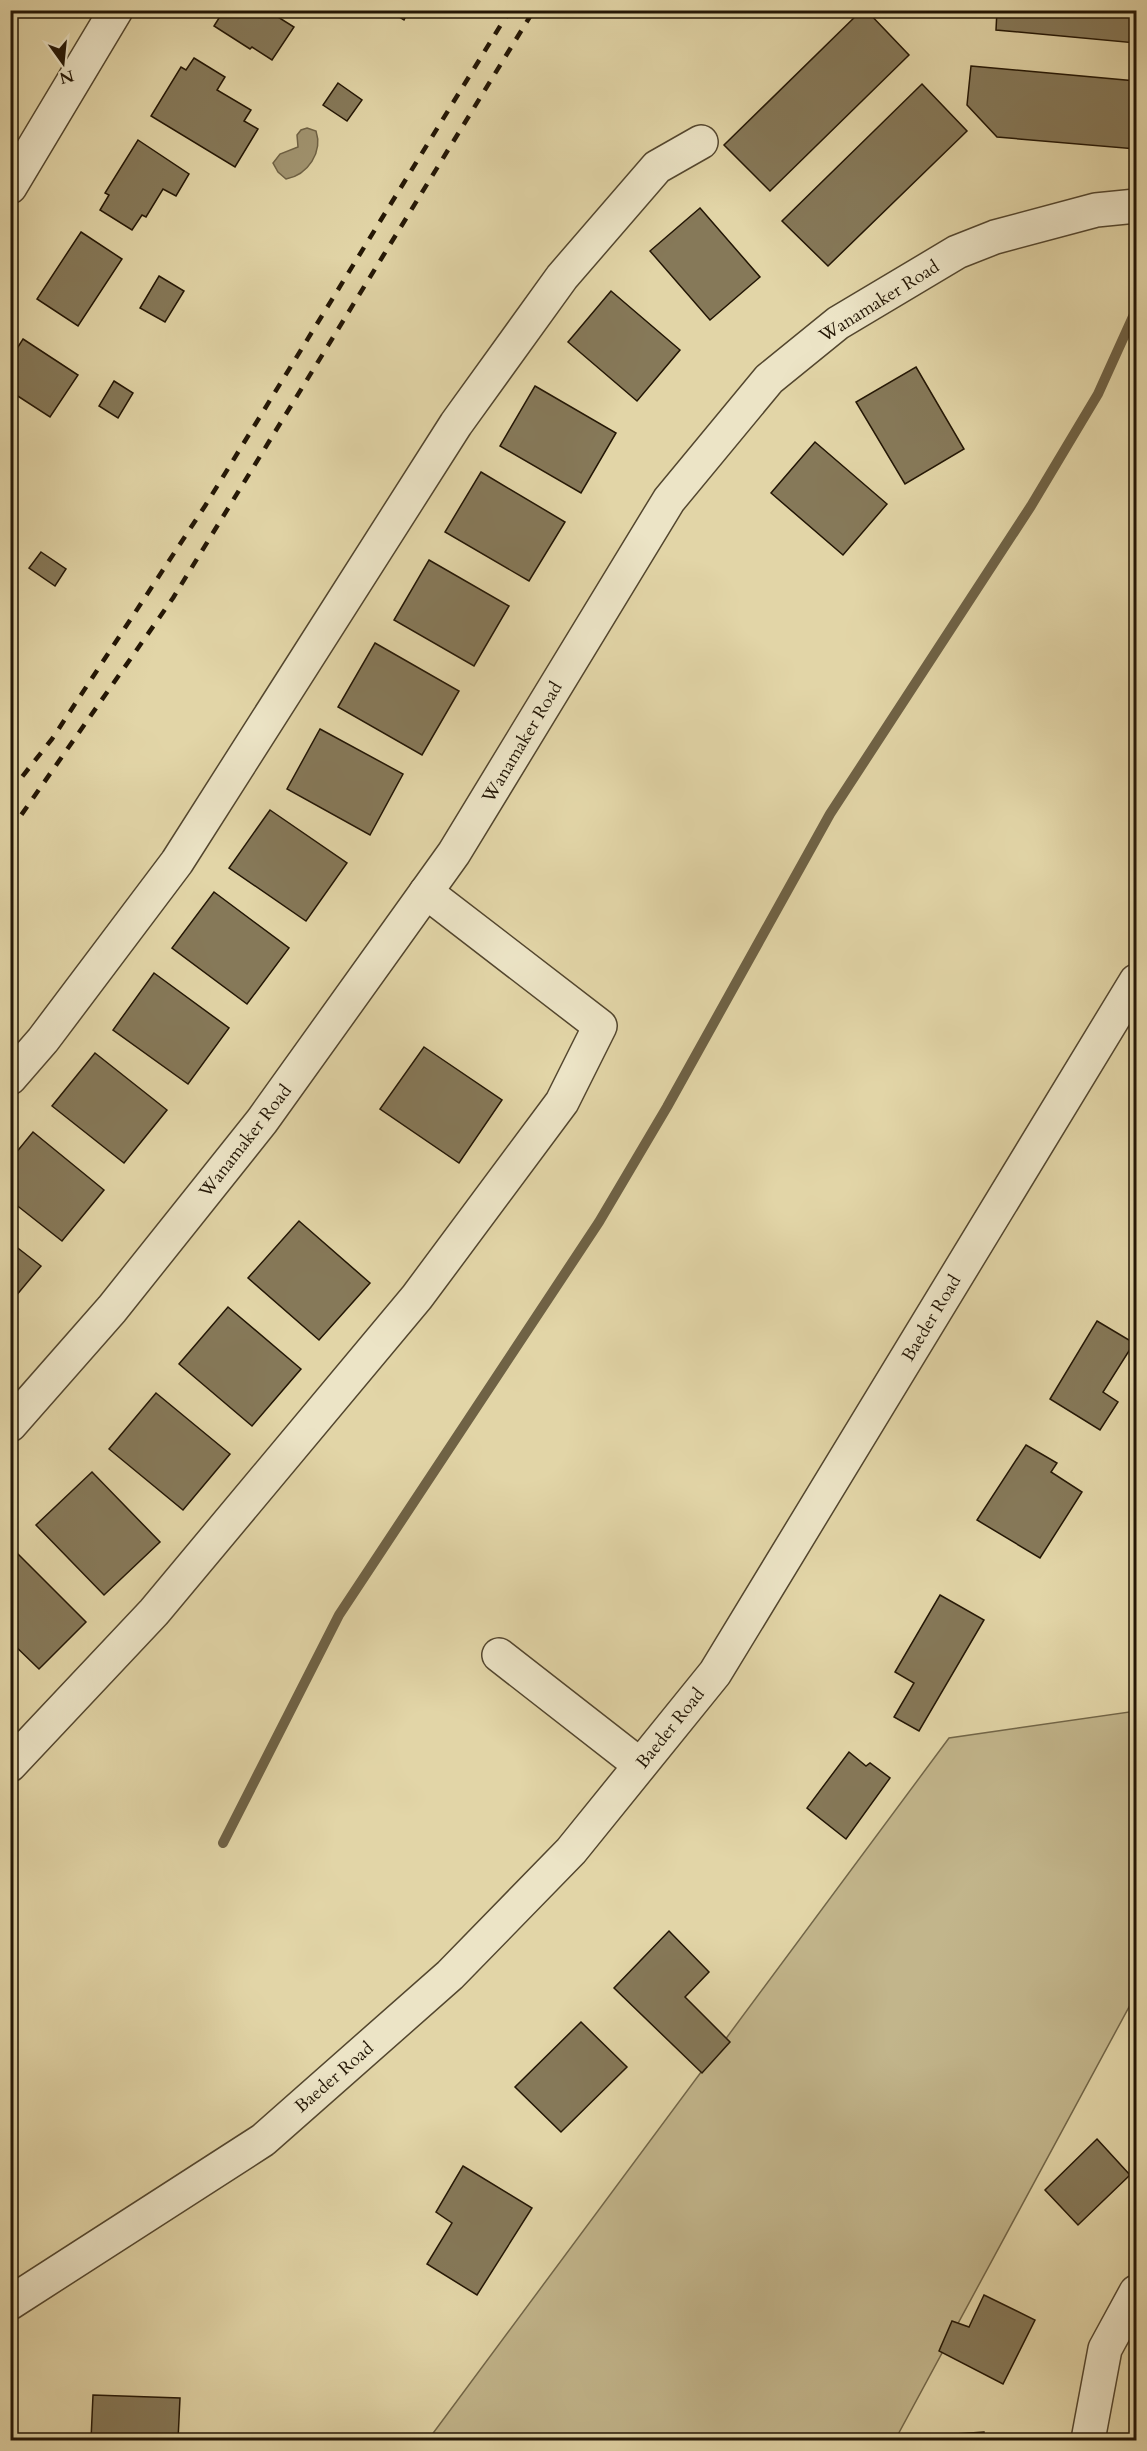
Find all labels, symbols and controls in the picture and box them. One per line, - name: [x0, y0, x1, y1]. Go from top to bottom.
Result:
- north arrow: [33, 33, 93, 93]
- text: N: [57, 64, 76, 89]
- street label: Wanamaker Road: [814, 254, 945, 349]
- street label: Wanamaker Road: [476, 677, 569, 808]
- street label: Wanamaker Road: [193, 1079, 298, 1204]
- street label: Baeder Road: [896, 1270, 967, 1366]
- street label: Baeder Road: [630, 1682, 711, 1774]
- street label: Baeder Road: [290, 2036, 379, 2119]

